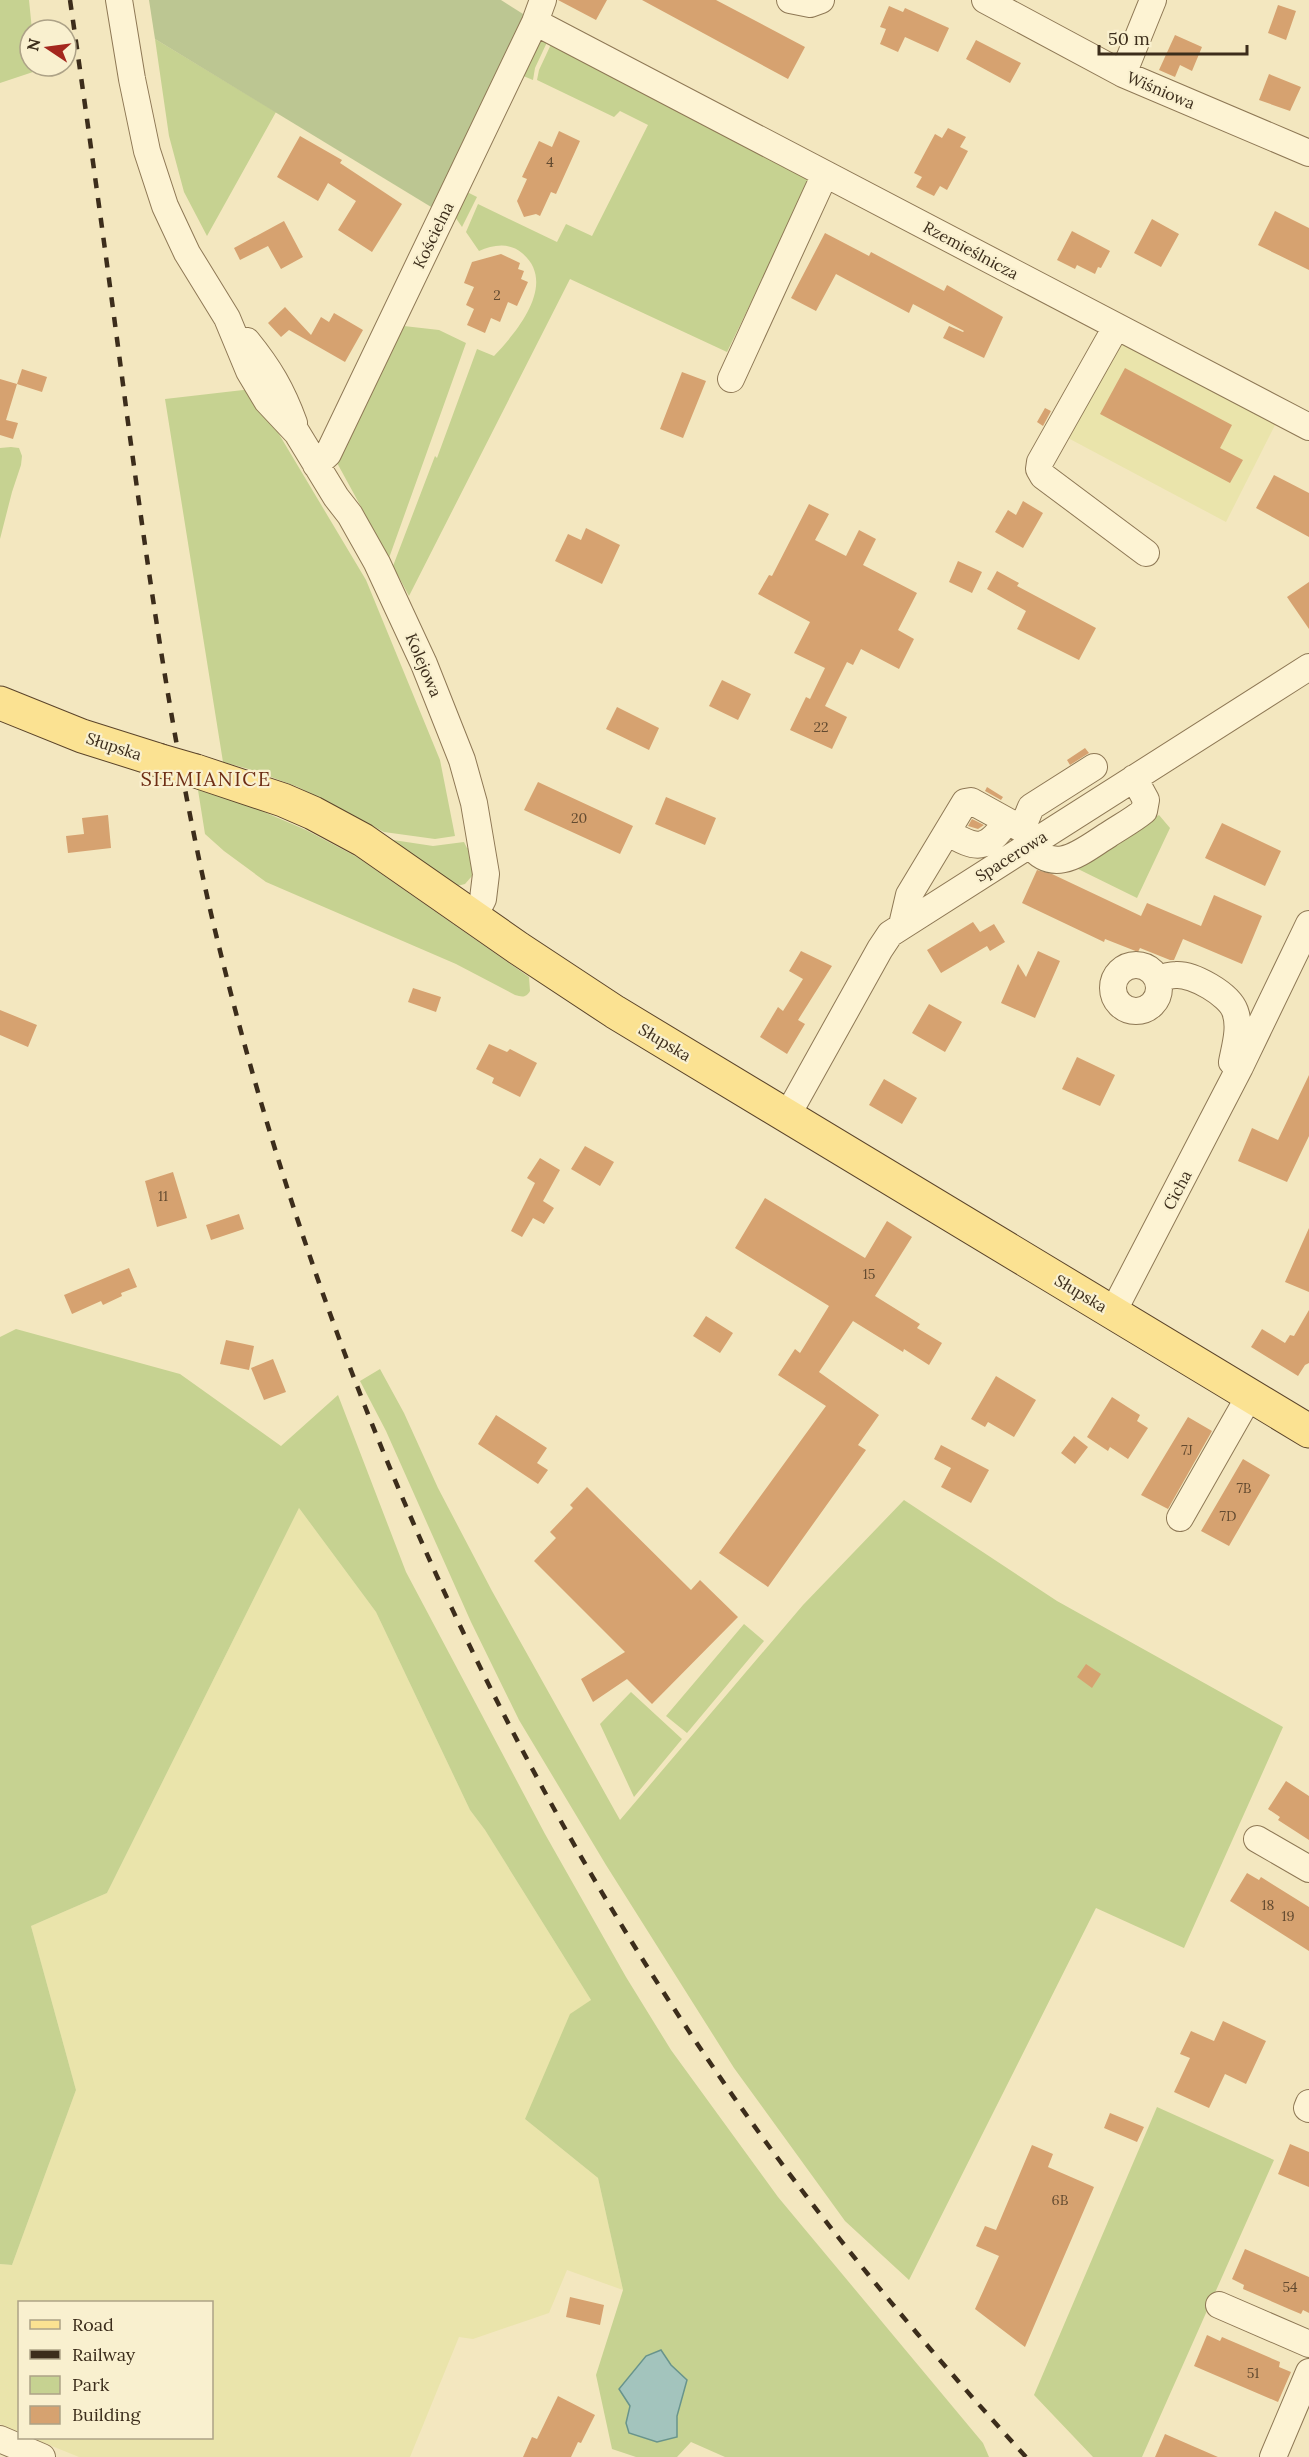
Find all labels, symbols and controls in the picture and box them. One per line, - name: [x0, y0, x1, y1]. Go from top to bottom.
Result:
- north arrow: [18, 18, 78, 78]
- scale bar: [1099, 18, 1248, 56]
- text: 50 m: [1108, 27, 1150, 50]
- text: N: [22, 36, 45, 53]
- street label: Wiśniowa: [1124, 67, 1198, 113]
- house number: 4: [546, 153, 554, 171]
- street label: Kościelna: [408, 198, 458, 272]
- street label: Rzemieślnicza: [920, 217, 1022, 283]
- house number: 2: [493, 286, 501, 304]
- street label: Kolejowa: [402, 630, 446, 700]
- house number: 22: [813, 718, 829, 736]
- street label: Słupska: [84, 728, 144, 764]
- district label: SIEMIANICE: [140, 766, 272, 791]
- house number: 20: [571, 809, 587, 827]
- street label: Spacerowa: [971, 826, 1051, 886]
- street label: Słupska: [635, 1019, 695, 1065]
- street label: Cicha: [1158, 1167, 1196, 1213]
- house number: 11: [158, 1187, 168, 1205]
- house number: 15: [863, 1265, 875, 1283]
- street label: Słupska: [1051, 1270, 1111, 1316]
- house number: 7J: [1181, 1441, 1193, 1459]
- house number: 7B: [1236, 1479, 1252, 1497]
- house number: 7D: [1220, 1507, 1236, 1525]
- house number: 18: [1262, 1896, 1275, 1914]
- house number: 19: [1281, 1907, 1295, 1925]
- house number: 6B: [1052, 2191, 1069, 2209]
- house number: 54: [1282, 2278, 1298, 2296]
- legend: [18, 2301, 213, 2439]
- text: Road: [72, 2313, 114, 2336]
- text: Railway: [72, 2343, 136, 2366]
- house number: 51: [1247, 2364, 1259, 2382]
- text: Park: [72, 2373, 110, 2396]
- text: Building: [72, 2403, 142, 2426]

